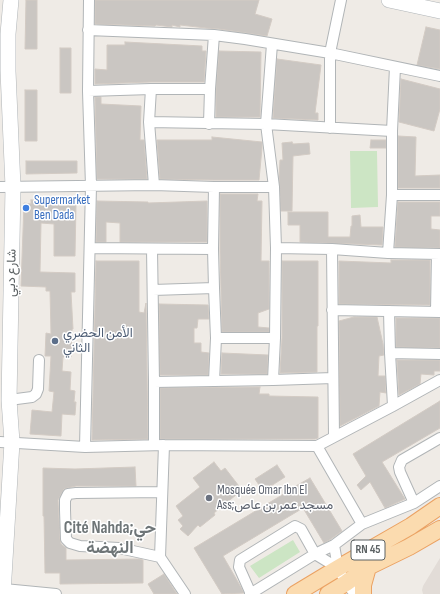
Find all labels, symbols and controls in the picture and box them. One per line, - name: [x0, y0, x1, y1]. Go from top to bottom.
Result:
- place label: Supermarket Ben Dada: [34, 193, 90, 224]
- marker: Supermarket Ben Dada: [21, 203, 31, 213]
- street label: شارع دبي: [4, 249, 20, 297]
- place label: الأمن الحضري الثاني: [63, 326, 133, 357]
- marker: الأمن الحضري الثاني: [50, 336, 60, 346]
- place label: Mosquée Omar Ibn El Ass;مسجد عمر بن عاص: [217, 483, 333, 514]
- marker: Mosquée Omar Ibn El Ass;مسجد عمر بن عاص: [204, 493, 214, 503]
- district label: Cité Nahda;حي النهضة: [64, 519, 156, 559]
- road number: RN 45: [351, 540, 385, 560]

